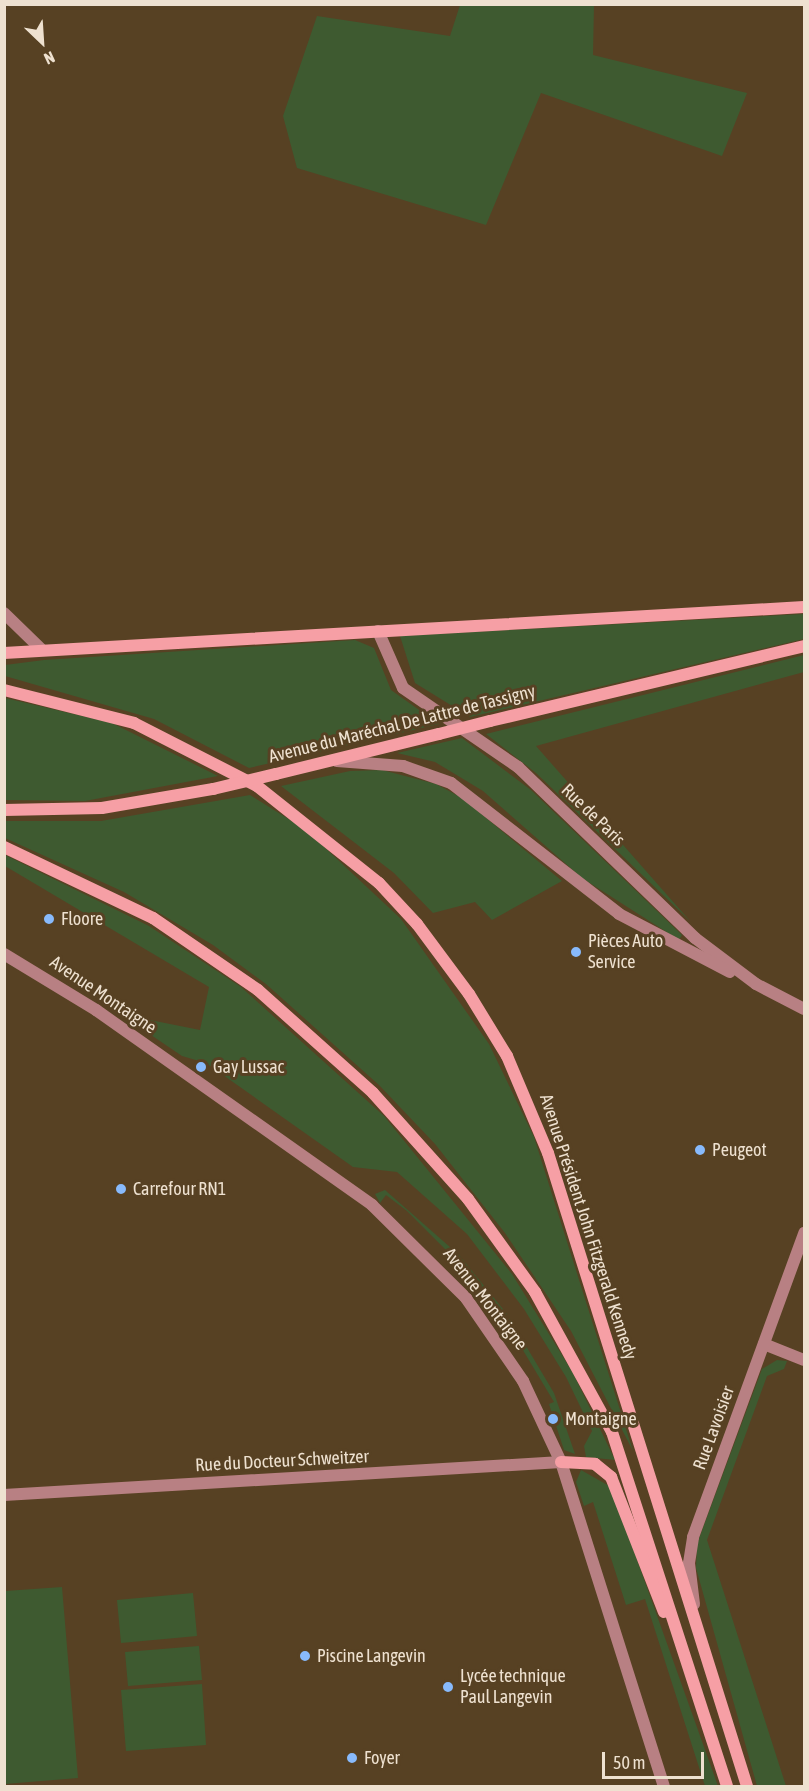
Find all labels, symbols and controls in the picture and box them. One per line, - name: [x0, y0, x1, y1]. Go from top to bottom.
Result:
- north arrow: [12, 12, 72, 72]
- text: N: [42, 48, 58, 68]
- street label: Avenue du Maréchal De Lattre de Tassigny: [266, 680, 538, 768]
- street label: Rue de Paris: [557, 779, 629, 851]
- place label: Floore: [61, 908, 103, 930]
- marker: Floore: [42, 912, 56, 926]
- place label: Pièces Auto Service: [588, 931, 663, 974]
- marker: Pièces Auto Service: [569, 945, 583, 959]
- street label: Avenue Montaigne: [46, 951, 160, 1039]
- place label: Gay Lussac: [213, 1056, 284, 1078]
- marker: Gay Lussac: [194, 1060, 208, 1074]
- street label: Avenue Président John Fitzgerald Kennedy: [535, 1091, 641, 1363]
- place label: Peugeot: [712, 1139, 767, 1161]
- marker: Peugeot: [693, 1143, 707, 1157]
- place label: Carrefour RN1: [133, 1178, 226, 1200]
- marker: Carrefour RN1: [114, 1182, 128, 1196]
- street label: Avenue Montaigne: [438, 1244, 532, 1354]
- street label: Rue Lavoisier: [689, 1383, 739, 1473]
- place label: Montaigne: [565, 1408, 637, 1430]
- marker: Montaigne: [546, 1412, 560, 1426]
- street label: Rue du Docteur Schweitzer: [195, 1446, 369, 1476]
- place label: Piscine Langevin: [317, 1645, 426, 1667]
- marker: Piscine Langevin: [298, 1649, 312, 1663]
- place label: Lycée technique Paul Langevin: [460, 1666, 566, 1708]
- marker: Lycée technique Paul Langevin: [441, 1680, 455, 1694]
- scale bar: [605, 1740, 707, 1778]
- place label: Foyer: [364, 1747, 400, 1769]
- marker: Foyer: [345, 1751, 359, 1765]
- text: 50 m: [613, 1752, 645, 1773]

